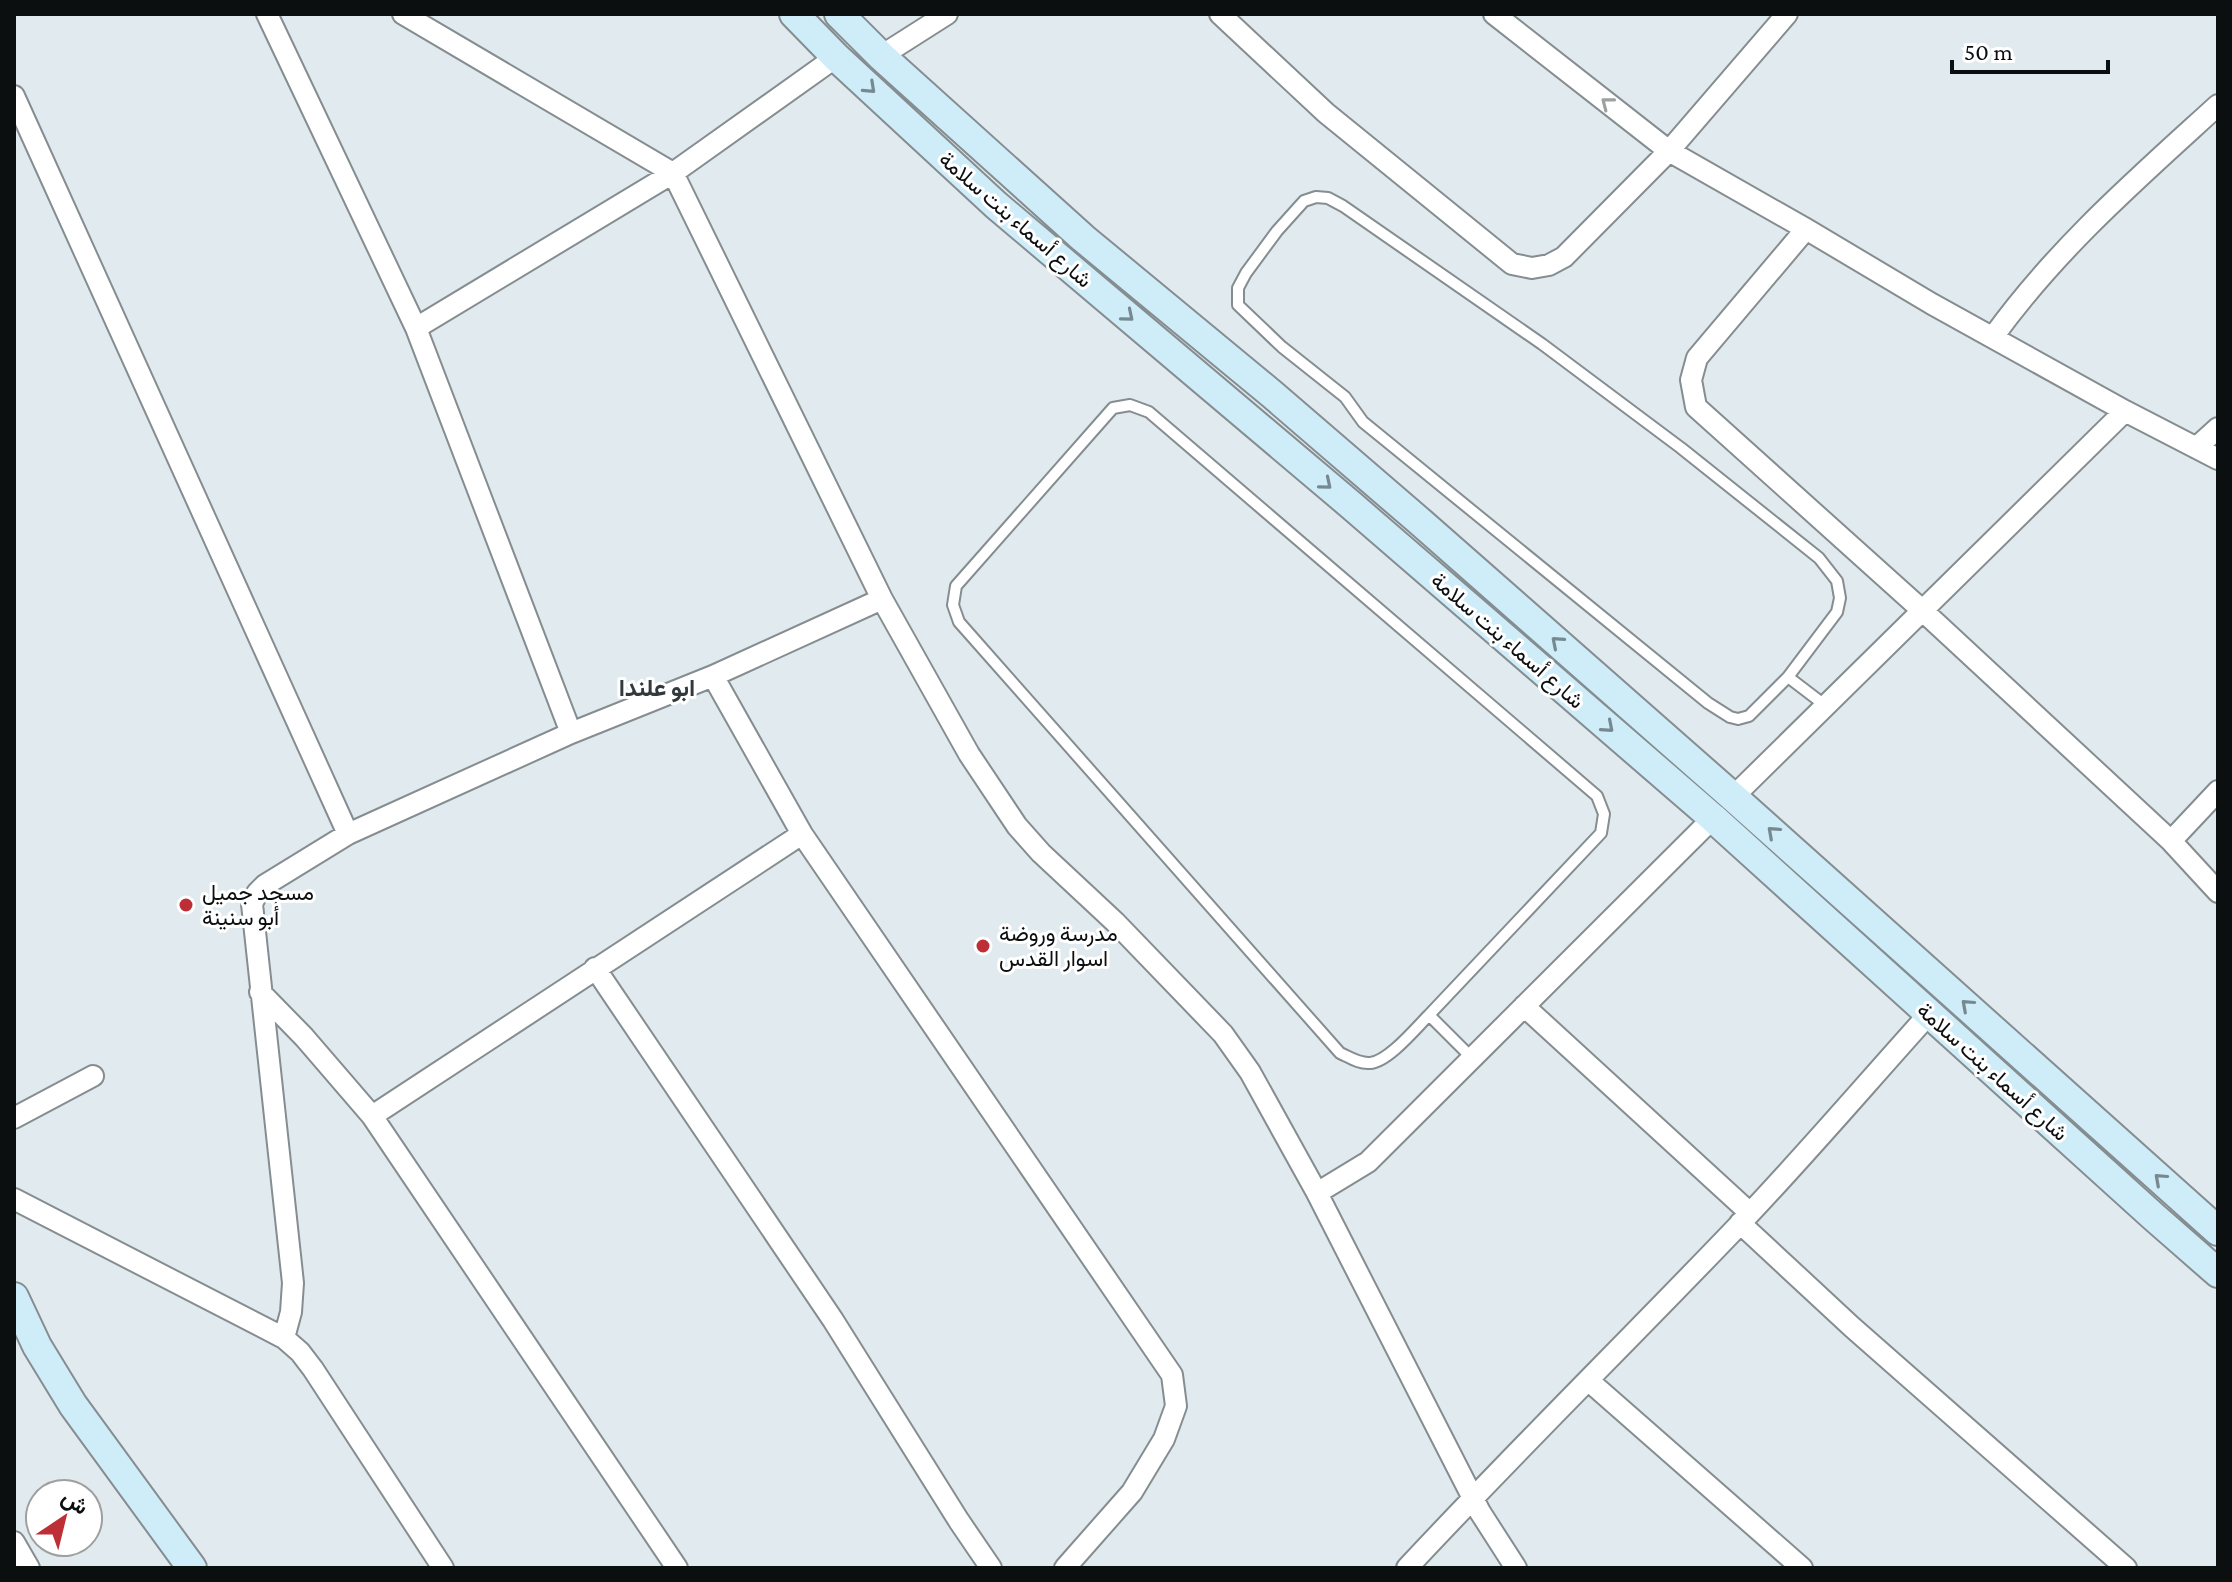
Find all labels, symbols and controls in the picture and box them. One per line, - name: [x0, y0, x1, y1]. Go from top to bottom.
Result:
- scale bar: [1952, 24, 2108, 74]
- text: 50 m: [1964, 38, 2013, 65]
- one-way arrow: [860, 79, 875, 93]
- one-way arrow: [1601, 98, 1616, 112]
- street label: شارع أسماء بنت سلامة: [933, 146, 1097, 294]
- one-way arrow: [1118, 306, 1133, 321]
- one-way arrow: [1317, 474, 1332, 489]
- street label: شارع أسماء بنت سلامة: [1425, 567, 1589, 715]
- one-way arrow: [1551, 637, 1566, 651]
- district label: ابو علندا: [619, 674, 695, 703]
- one-way arrow: [1598, 717, 1613, 731]
- one-way arrow: [1767, 828, 1782, 842]
- place label: مسجد جميل أبو سنينة: [202, 880, 314, 931]
- marker: مسجد جميل أبو سنينة: [177, 896, 195, 914]
- place label: مدرسة وروضة اسوار القدس: [999, 921, 1118, 972]
- marker: مدرسة وروضة اسوار القدس: [974, 937, 992, 955]
- street label: شارع أسماء بنت سلامة: [1911, 997, 2073, 1147]
- one-way arrow: [1961, 1001, 1976, 1015]
- one-way arrow: [2155, 1174, 2169, 1188]
- north arrow: [24, 1478, 104, 1558]
- text: ش: [57, 1484, 93, 1521]

